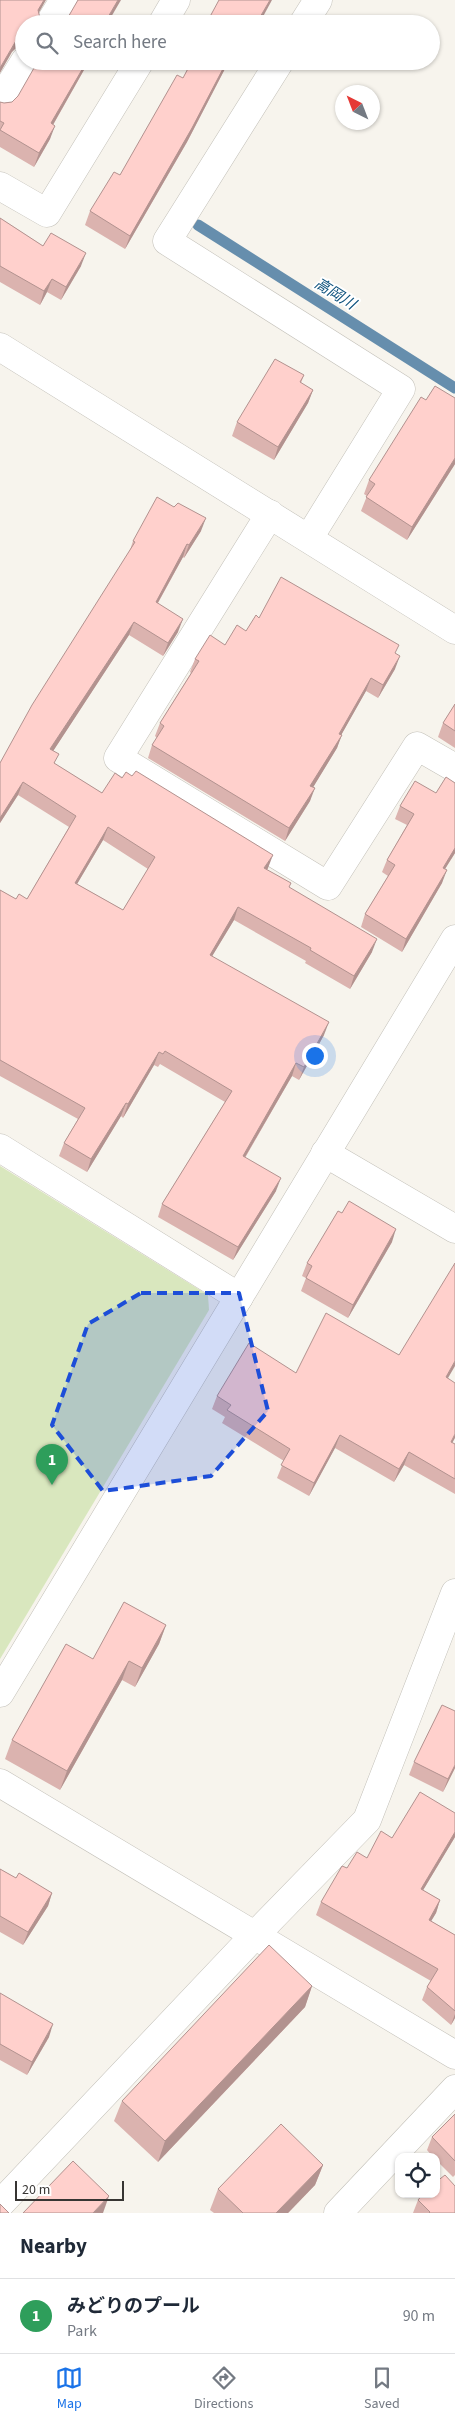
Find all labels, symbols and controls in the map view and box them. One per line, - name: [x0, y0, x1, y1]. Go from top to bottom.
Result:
- search box: [15, 15, 440, 70]
- icon: search: [33, 29, 61, 57]
- text: Search here: [73, 29, 167, 56]
- north arrow: [335, 85, 380, 130]
- water label: 高岡川: [310, 273, 361, 316]
- your location: [302, 1043, 328, 1069]
- pin: 1: [36, 1444, 68, 1485]
- map controls: [395, 2153, 440, 2198]
- button: locate: [395, 2153, 440, 2198]
- scale bar: [15, 2178, 124, 2201]
- text: 20 m: [22, 2180, 50, 2200]
- text: Nearby: [20, 2231, 87, 2261]
- text: みどりのプール: [67, 2293, 200, 2320]
- text: 1: [32, 2305, 40, 2327]
- text: 90 m: [403, 2305, 435, 2327]
- text: Park: [67, 2320, 97, 2342]
- tab: Map: [55, 2364, 83, 2414]
- tab: Directions: [194, 2364, 253, 2414]
- tab: Saved: [364, 2364, 400, 2414]

